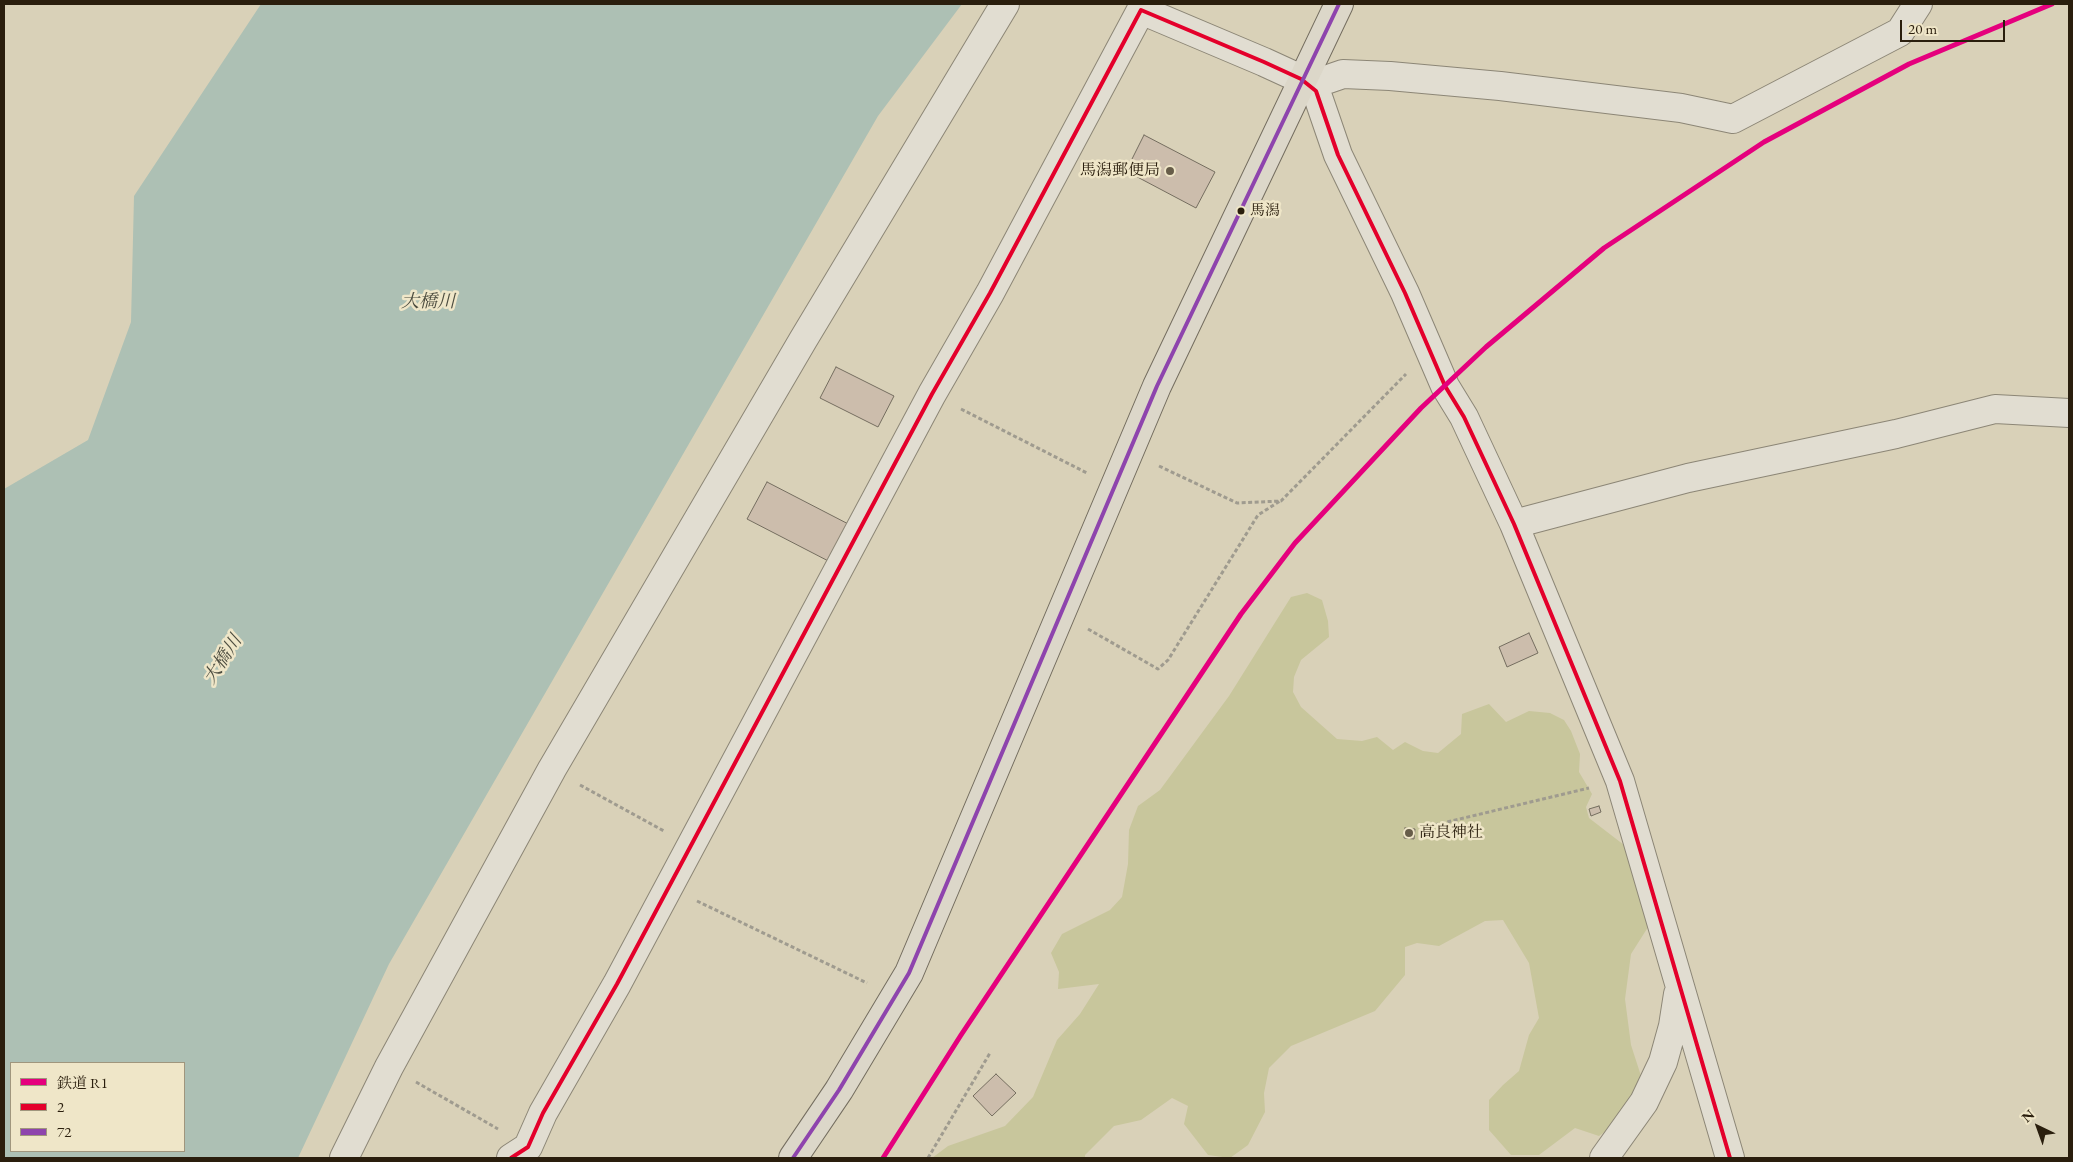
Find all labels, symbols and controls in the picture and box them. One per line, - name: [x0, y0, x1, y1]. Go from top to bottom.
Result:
- scale bar: [1903, 10, 2008, 42]
- text: 20 m: [1908, 19, 1937, 38]
- place label: 馬潟郵便局: [1080, 161, 1160, 181]
- marker: 馬潟郵便局: [1164, 165, 1176, 177]
- place label: 馬潟: [1250, 202, 1280, 220]
- marker: 馬潟: [1236, 206, 1246, 216]
- water label: 大橋川: [401, 291, 455, 313]
- water label: 大橋川: [199, 631, 247, 689]
- place label: 高良神社: [1419, 823, 1483, 843]
- marker: 高良神社: [1403, 827, 1415, 839]
- legend: [10, 1062, 185, 1152]
- text: 鉄道 R1: [57, 1073, 108, 1092]
- text: 2: [57, 1097, 64, 1116]
- north arrow: [2013, 1102, 2063, 1152]
- text: N: [2018, 1105, 2038, 1126]
- text: 72: [57, 1122, 71, 1141]

